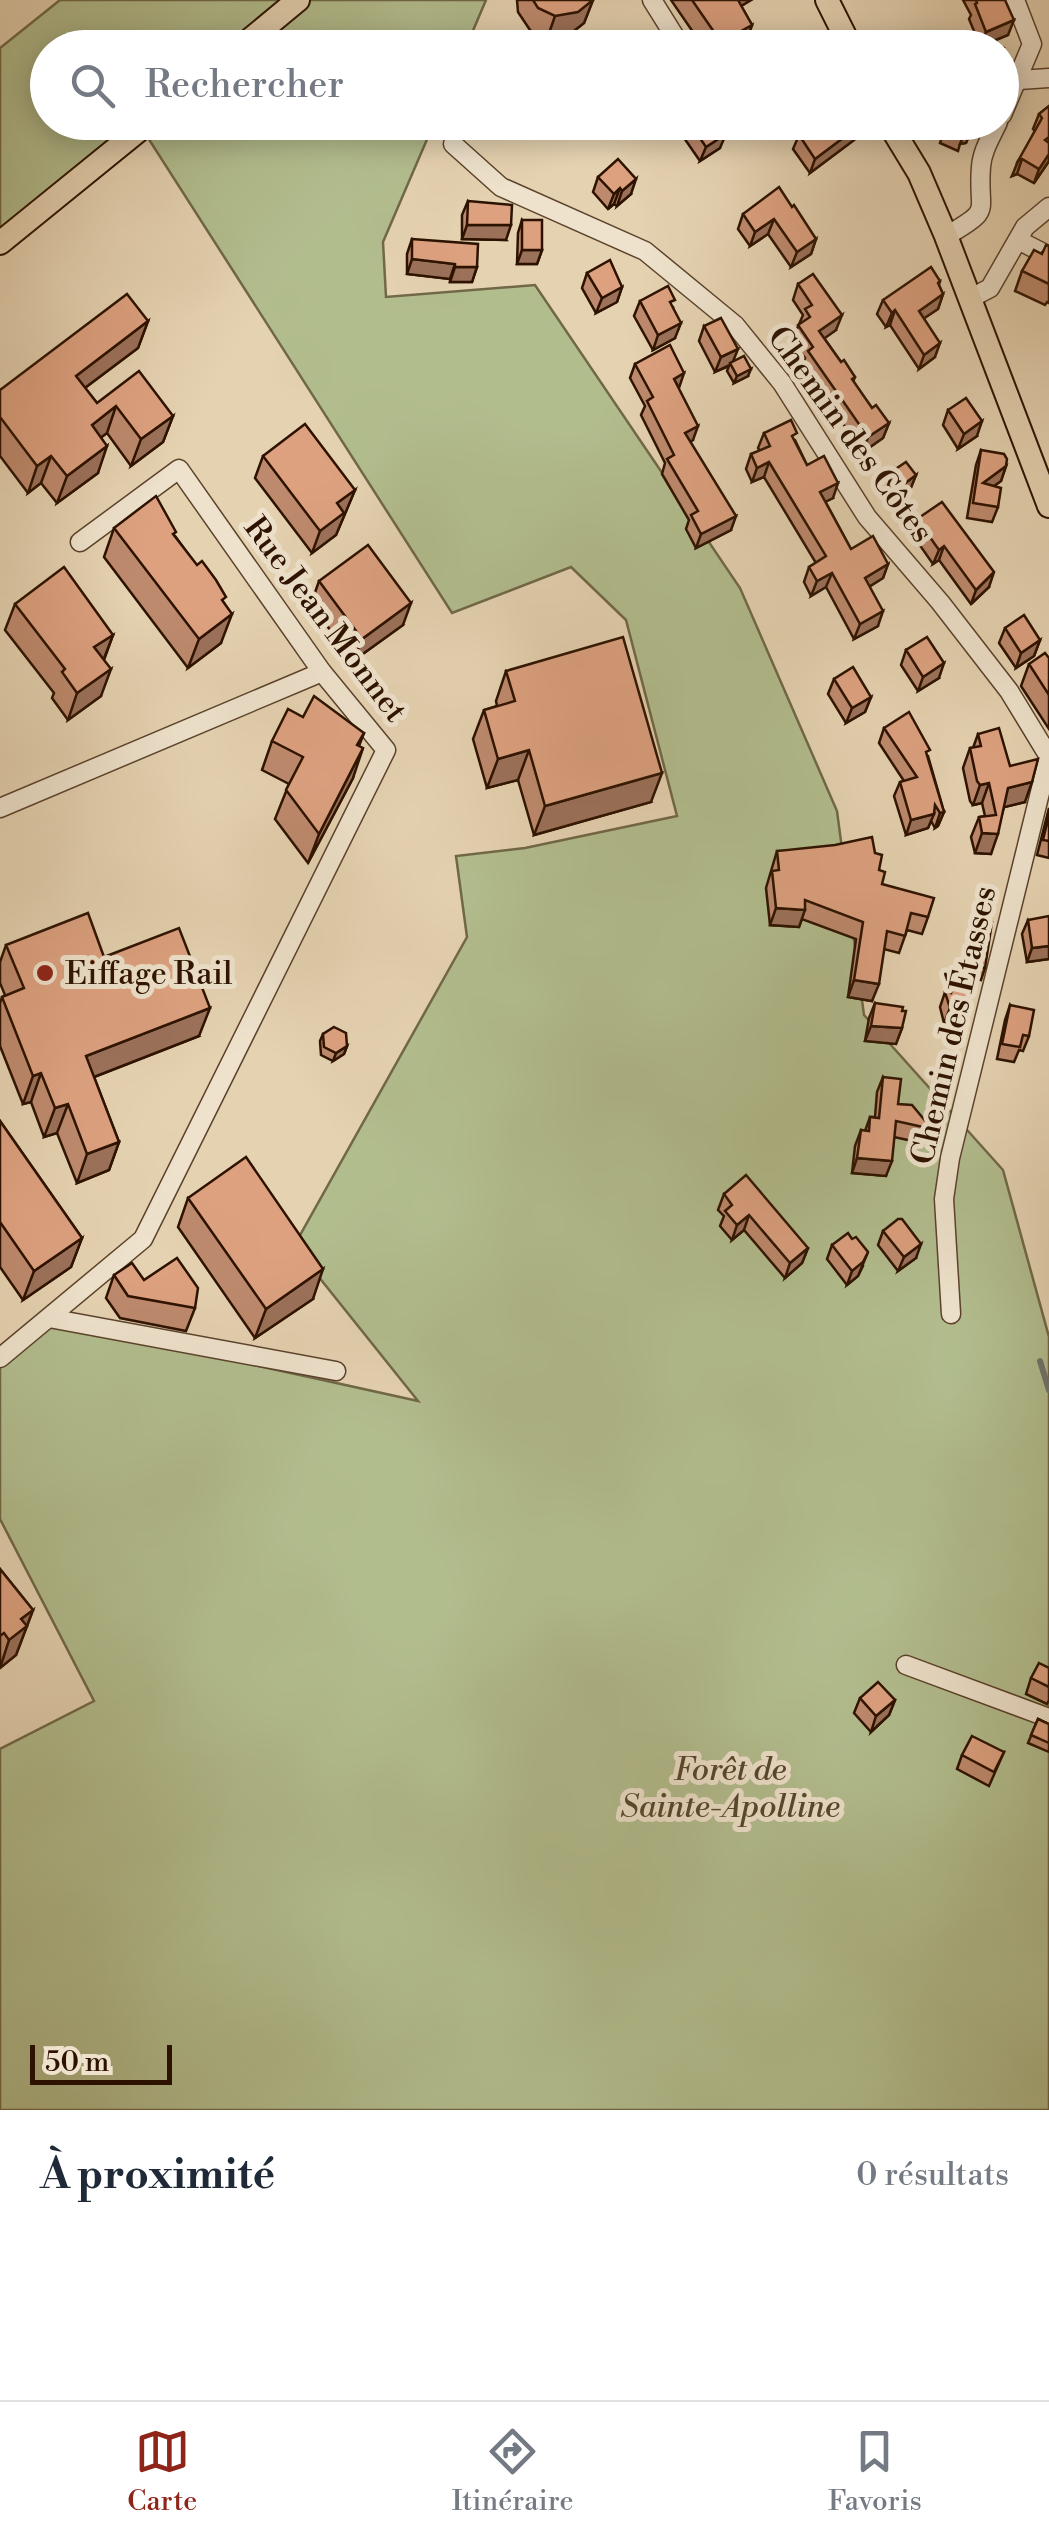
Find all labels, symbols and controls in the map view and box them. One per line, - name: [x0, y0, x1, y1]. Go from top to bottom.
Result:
- search box: [30, 30, 1019, 140]
- icon: search: [65, 58, 120, 113]
- text: Rechercher: [145, 62, 344, 109]
- street label: Chemin des Côtes: [758, 319, 942, 550]
- street label: Rue Jean Monnet: [235, 509, 415, 730]
- street label: Chemin des Étasses: [901, 882, 1005, 1168]
- place label: Eiffage Rail: [65, 954, 233, 994]
- marker: Eiffage Rail: [34, 962, 56, 984]
- park label: Forêt de Sainte-Apolline: [620, 1750, 840, 1827]
- scale bar: [30, 2040, 172, 2084]
- text: 50 m: [45, 2045, 109, 2080]
- text: À proximité: [40, 2149, 275, 2202]
- text: 0 résultats: [856, 2155, 1009, 2195]
- tab: Carte: [127, 2424, 197, 2519]
- tab: Itinéraire: [452, 2424, 574, 2519]
- tab: Favoris: [828, 2424, 922, 2519]

